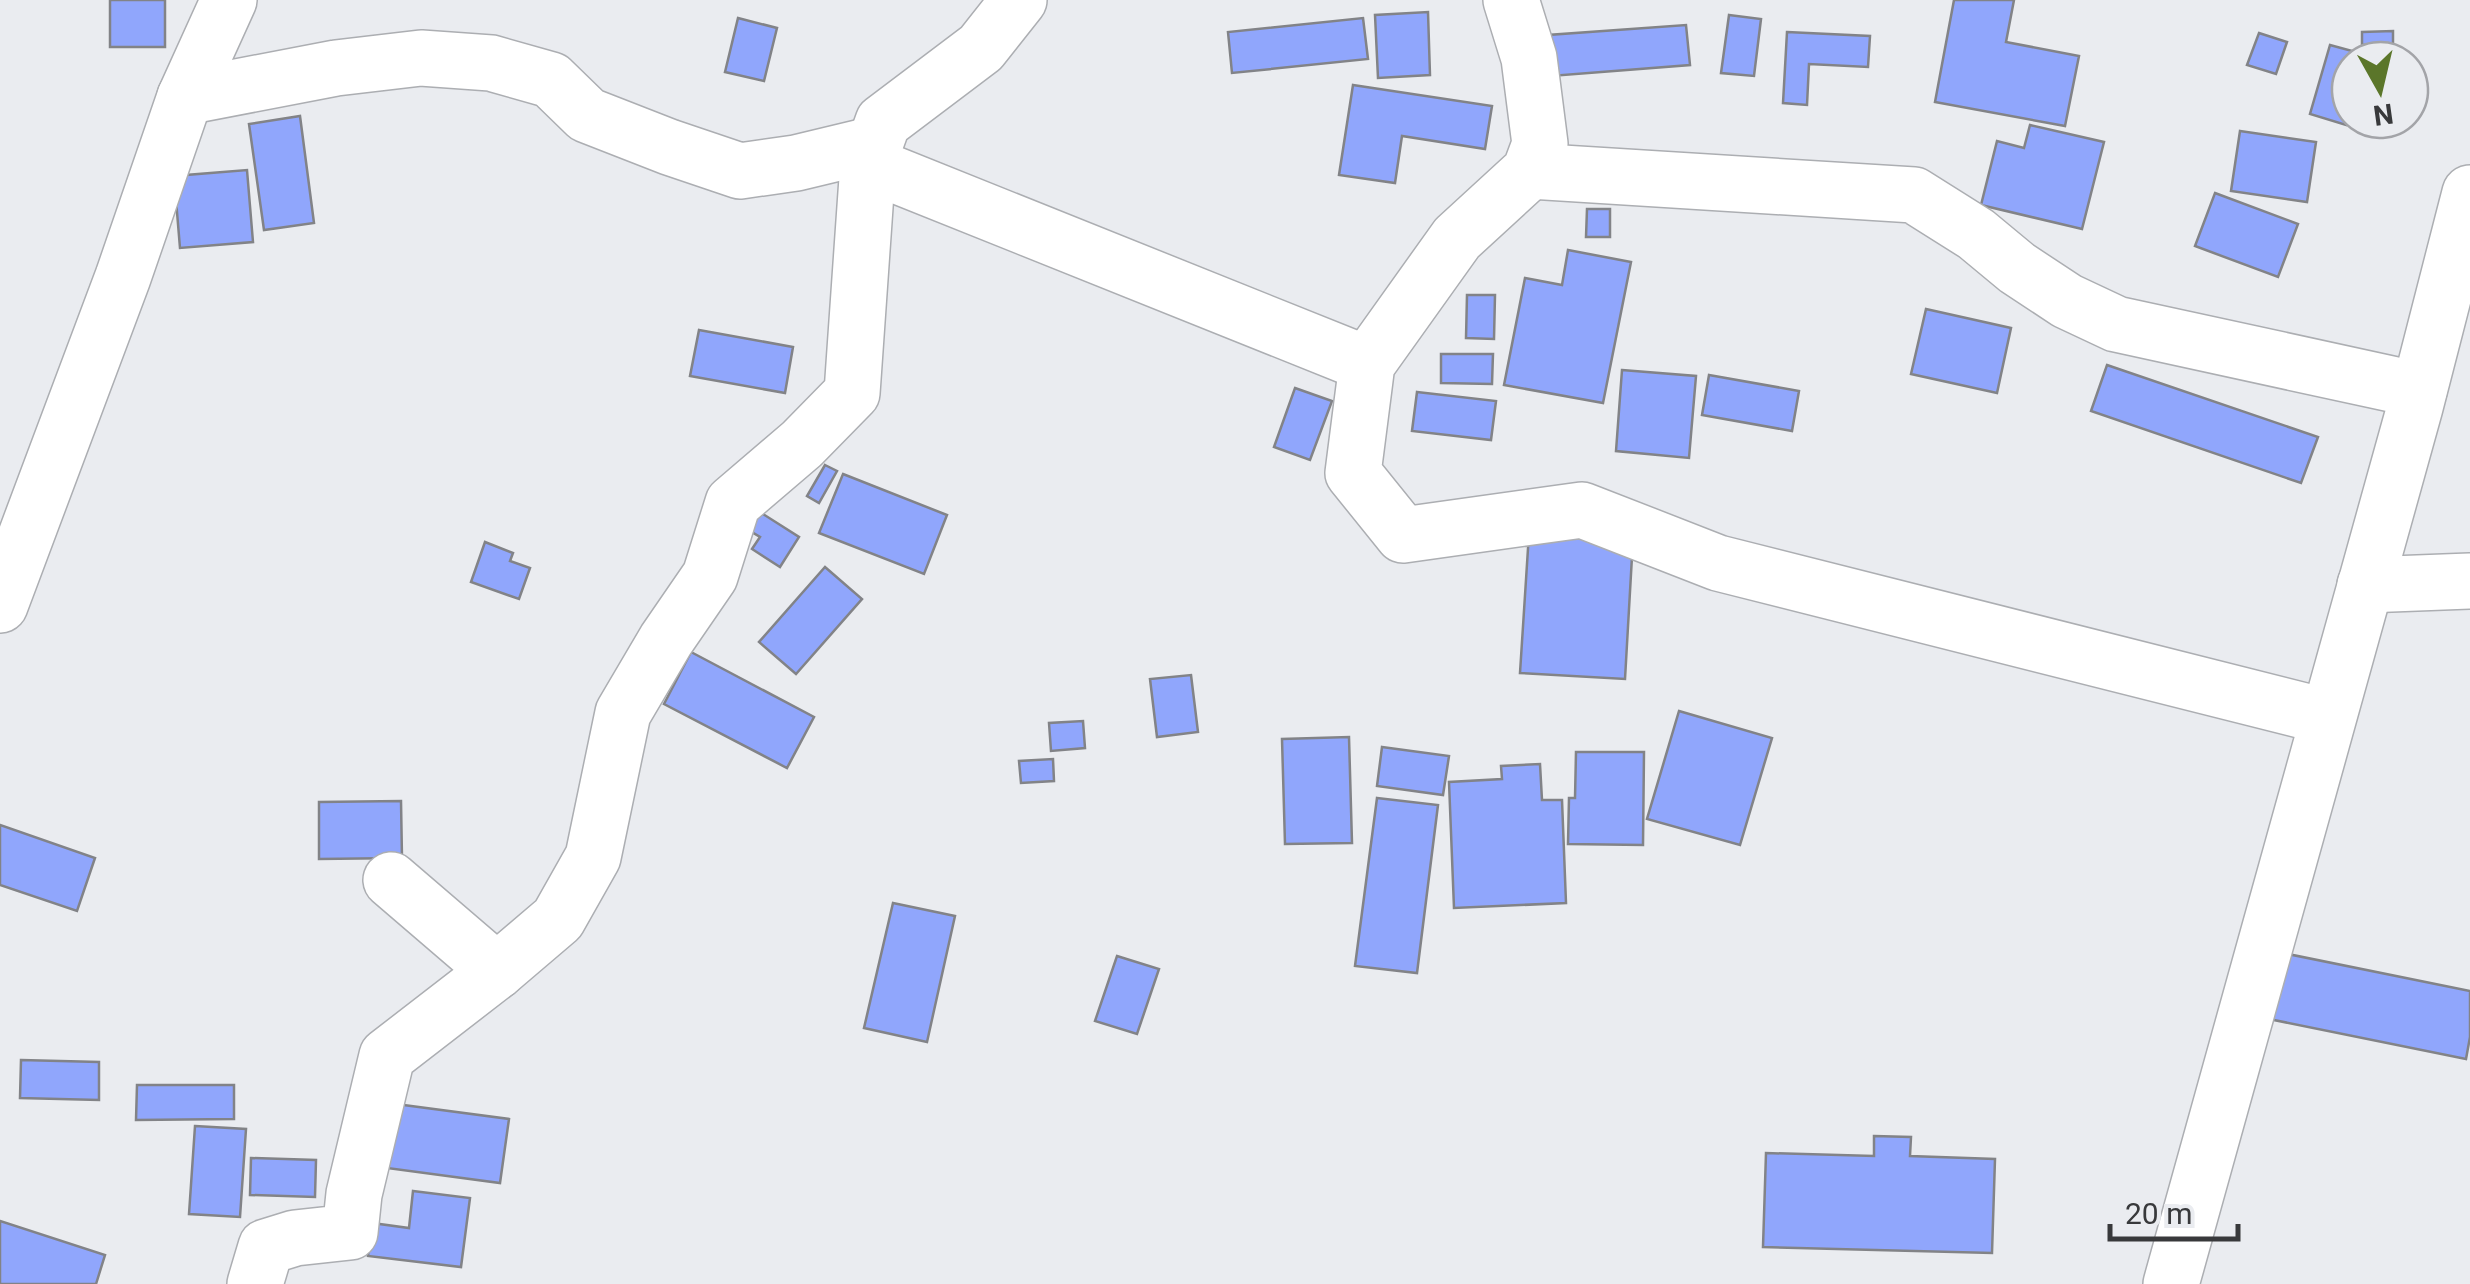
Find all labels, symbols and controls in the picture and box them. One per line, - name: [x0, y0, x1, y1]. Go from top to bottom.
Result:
- north arrow: [2330, 40, 2430, 140]
- text: N: [2371, 97, 2395, 132]
- scale bar: [2110, 1179, 2238, 1241]
- text: 20 m: [2125, 1196, 2192, 1231]

